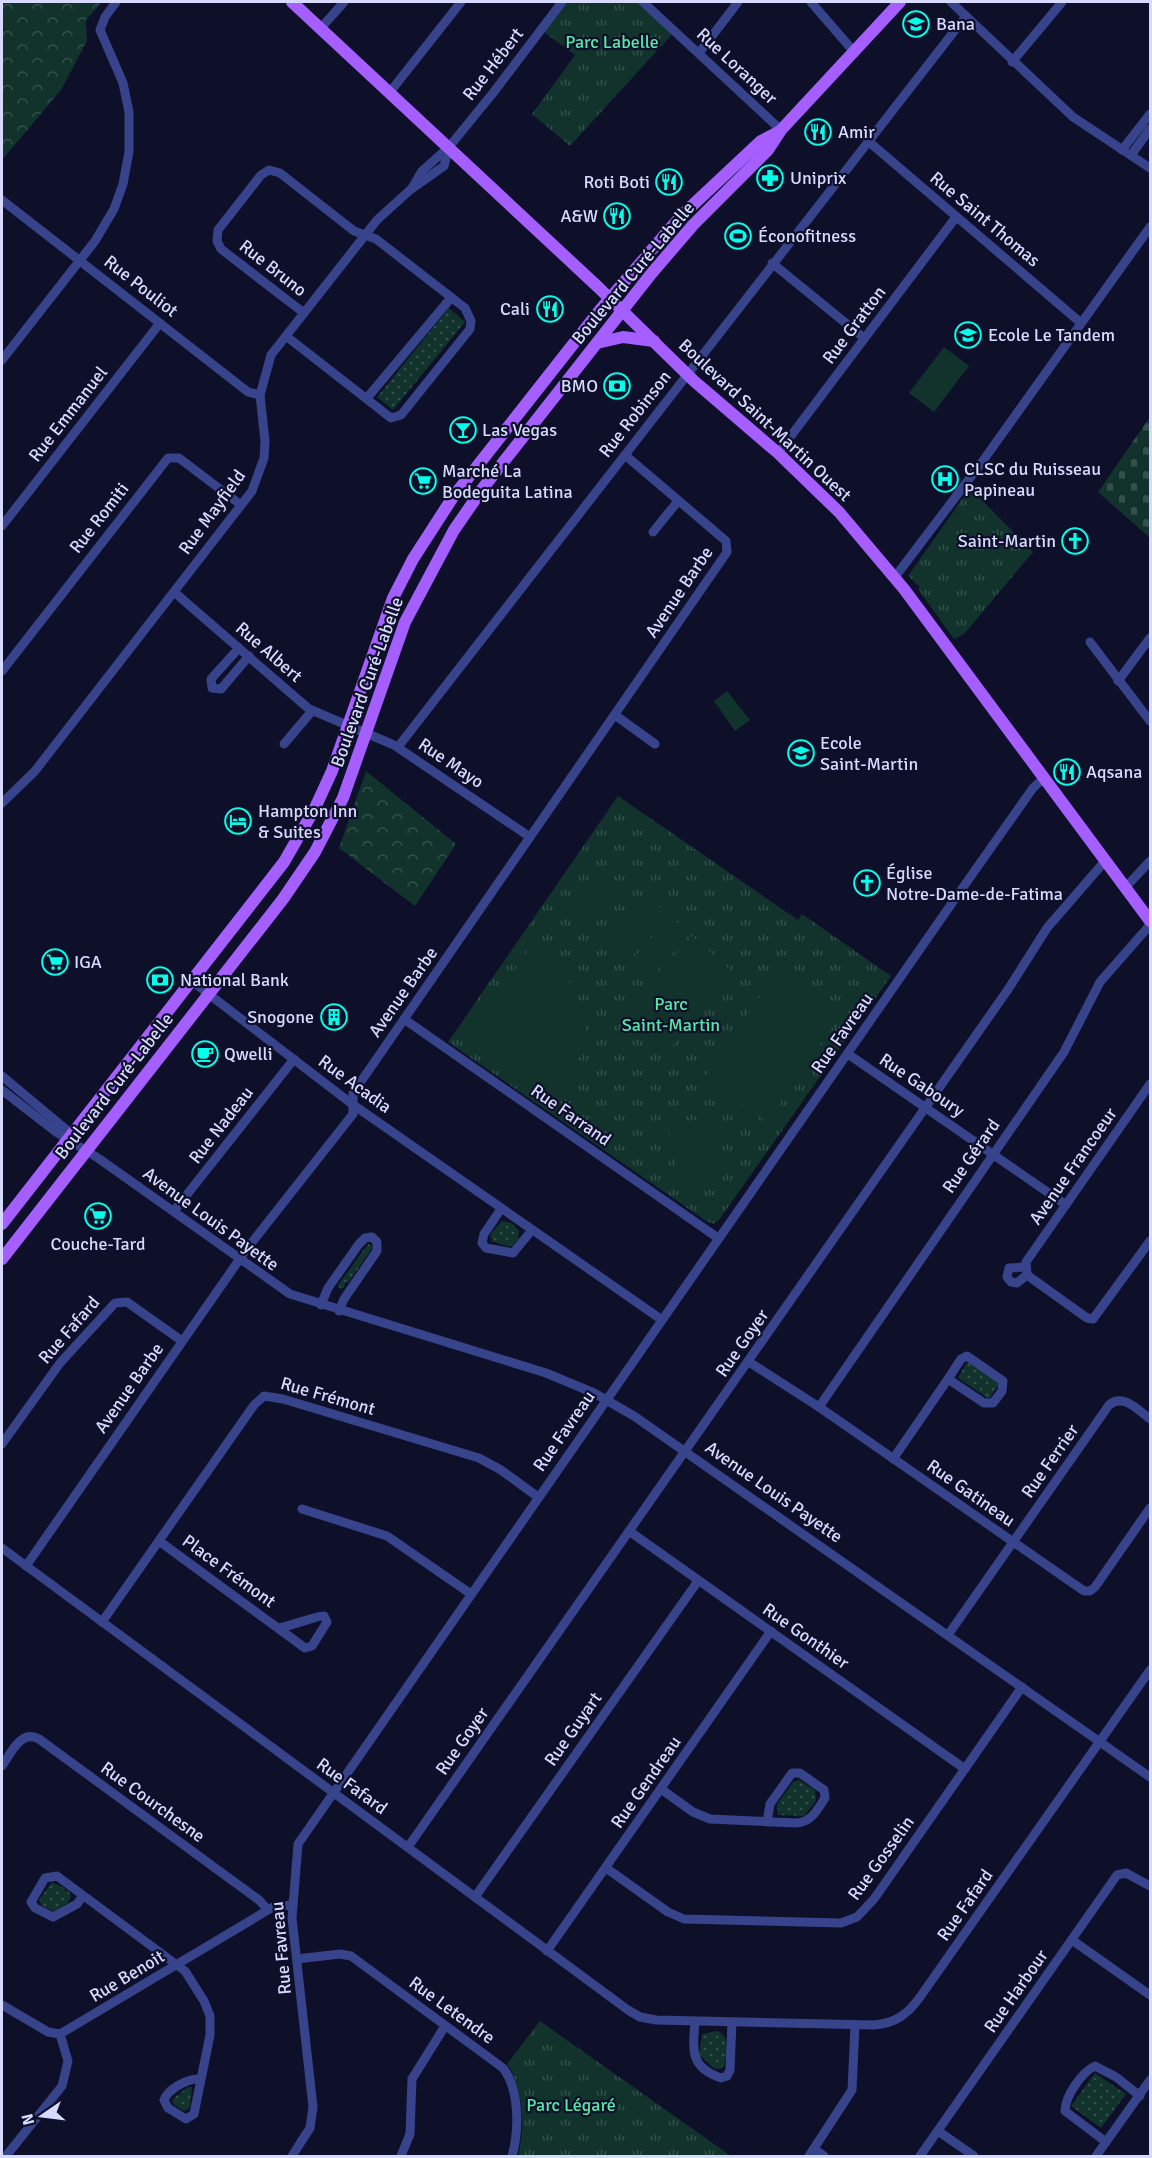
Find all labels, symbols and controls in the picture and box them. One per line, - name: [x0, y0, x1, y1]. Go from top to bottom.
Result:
- school or university icon: Bana: [901, 9, 931, 39]
- place label: Bana: [936, 13, 975, 35]
- street label: Rue Hébert: [458, 23, 528, 105]
- street label: Rue Loranger: [692, 23, 782, 109]
- park label: Parc Labelle: [565, 31, 659, 53]
- restaurant icon: Amir: [803, 117, 833, 147]
- place label: Amir: [838, 121, 875, 143]
- pharmacy icon: Uniprix: [755, 163, 785, 193]
- restaurant icon: Roti Boti: [654, 167, 684, 197]
- place label: Uniprix: [790, 167, 847, 189]
- street label: Rue Saint Thomas: [926, 167, 1045, 271]
- place label: Roti Boti: [584, 171, 650, 193]
- street label: Boulevard Curé-Labelle: [567, 197, 699, 349]
- restaurant icon: A&W: [602, 201, 632, 231]
- place label: A&W: [560, 205, 598, 227]
- sports icon: Éconofitness: [723, 221, 753, 251]
- place label: Éconofitness: [758, 225, 856, 247]
- street label: Rue Bruno: [235, 235, 311, 301]
- street label: Rue Pouliot: [100, 250, 182, 322]
- street label: Rue Gratton: [818, 282, 890, 368]
- restaurant icon: Cali: [535, 294, 565, 324]
- place label: Cali: [500, 298, 530, 320]
- school or university icon: Ecole Le Tandem: [953, 320, 983, 350]
- place label: Ecole Le Tandem: [988, 324, 1115, 346]
- street label: Boulevard Saint-Martin Ouest: [674, 334, 856, 506]
- street label: Rue Emmanuel: [24, 362, 112, 466]
- street label: Rue Robinson: [594, 366, 676, 462]
- bank icon: BMO: [602, 371, 632, 401]
- place label: BMO: [561, 375, 598, 397]
- bar icon: Las Vegas: [448, 415, 478, 445]
- place label: Las Vegas: [482, 419, 557, 441]
- place label: CLSC du Ruisseau Papineau: [964, 458, 1101, 501]
- place label: Marché La Bodeguita Latina: [442, 460, 573, 503]
- hospital icon: CLSC du Ruisseau Papineau: [930, 464, 960, 494]
- street label: Rue Mayfield: [174, 465, 250, 559]
- supermarket icon: Marché La Bodeguita Latina: [408, 466, 438, 496]
- street label: Rue Romiti: [65, 478, 133, 558]
- church icon: Saint-Martin: [1060, 526, 1090, 556]
- place label: Saint-Martin: [958, 530, 1056, 552]
- street label: Avenue Barbe: [640, 542, 718, 642]
- street label: Boulevard Curé-Labelle: [326, 594, 408, 770]
- street label: Rue Albert: [231, 617, 307, 687]
- place label: Ecole Saint-Martin: [820, 732, 918, 775]
- street label: Rue Mayo: [414, 733, 488, 793]
- school or university icon: Ecole Saint-Martin: [786, 738, 816, 768]
- restaurant icon: Aqsana: [1052, 757, 1082, 787]
- place label: Aqsana: [1086, 761, 1142, 783]
- place label: Hampton Inn & Suites: [258, 800, 357, 843]
- hotel icon: Hampton Inn & Suites: [223, 806, 253, 836]
- place label: Église Notre-Dame-de-Fatima: [886, 862, 1063, 905]
- church icon: Église Notre-Dame-de-Fatima: [852, 868, 882, 898]
- street label: Avenue Barbe: [364, 943, 442, 1041]
- supermarket icon: IGA: [40, 947, 70, 977]
- place label: IGA: [74, 951, 102, 973]
- bank icon: National Bank: [145, 965, 175, 995]
- place label: National Bank: [180, 969, 289, 991]
- street label: Rue Favreau: [806, 988, 878, 1078]
- park label: Parc Saint-Martin: [622, 993, 720, 1036]
- building icon: Snogone: [319, 1002, 349, 1032]
- place label: Snogone: [247, 1006, 314, 1028]
- street label: Boulevard Curé-Labelle: [50, 1008, 178, 1164]
- cafe icon: Qwelli: [190, 1039, 220, 1069]
- place label: Qwelli: [224, 1043, 273, 1065]
- street label: Rue Gaboury: [875, 1048, 969, 1122]
- street label: Rue Acadia: [314, 1050, 396, 1118]
- street label: Rue Farrand: [527, 1079, 615, 1151]
- street label: Rue Nadeau: [184, 1082, 258, 1168]
- street label: Avenue Francoeur: [1024, 1103, 1122, 1229]
- street label: Rue Gérard: [938, 1115, 1004, 1197]
- street label: Avenue Louis Payette: [139, 1162, 283, 1276]
- supermarket icon: Couche-Tard: [83, 1201, 113, 1231]
- place label: Couche-Tard: [50, 1233, 146, 1255]
- street label: Rue Fafard: [34, 1292, 104, 1368]
- street label: Rue Goyer: [711, 1305, 773, 1381]
- street label: Avenue Barbe: [90, 1339, 168, 1437]
- street label: Rue Frémont: [278, 1372, 378, 1420]
- street label: Rue Favreau: [528, 1386, 600, 1476]
- street label: Rue Ferrier: [1017, 1420, 1084, 1502]
- street label: Avenue Louis Payette: [701, 1436, 847, 1548]
- street label: Rue Gatineau: [923, 1454, 1019, 1532]
- street label: Place Frémont: [178, 1530, 280, 1612]
- street label: Rue Gonthier: [759, 1598, 854, 1674]
- street label: Rue Guyart: [540, 1688, 606, 1770]
- street label: Rue Goyer: [431, 1703, 493, 1779]
- street label: Rue Gendreau: [606, 1732, 686, 1832]
- street label: Rue Fafard: [312, 1753, 392, 1819]
- street label: Rue Courchesne: [97, 1757, 209, 1847]
- street label: Rue Gosselin: [843, 1812, 919, 1904]
- street label: Rue Fafard: [932, 1865, 998, 1945]
- street label: Rue Favreau: [266, 1901, 296, 1995]
- street label: Rue Benoit: [86, 1945, 168, 2007]
- street label: Rue Harbour: [979, 1945, 1053, 2037]
- street label: Rue Letendre: [405, 1971, 499, 2049]
- north arrow: [12, 2086, 72, 2146]
- park label: Parc Légaré: [526, 2094, 616, 2116]
- text: N: [17, 2112, 39, 2127]

